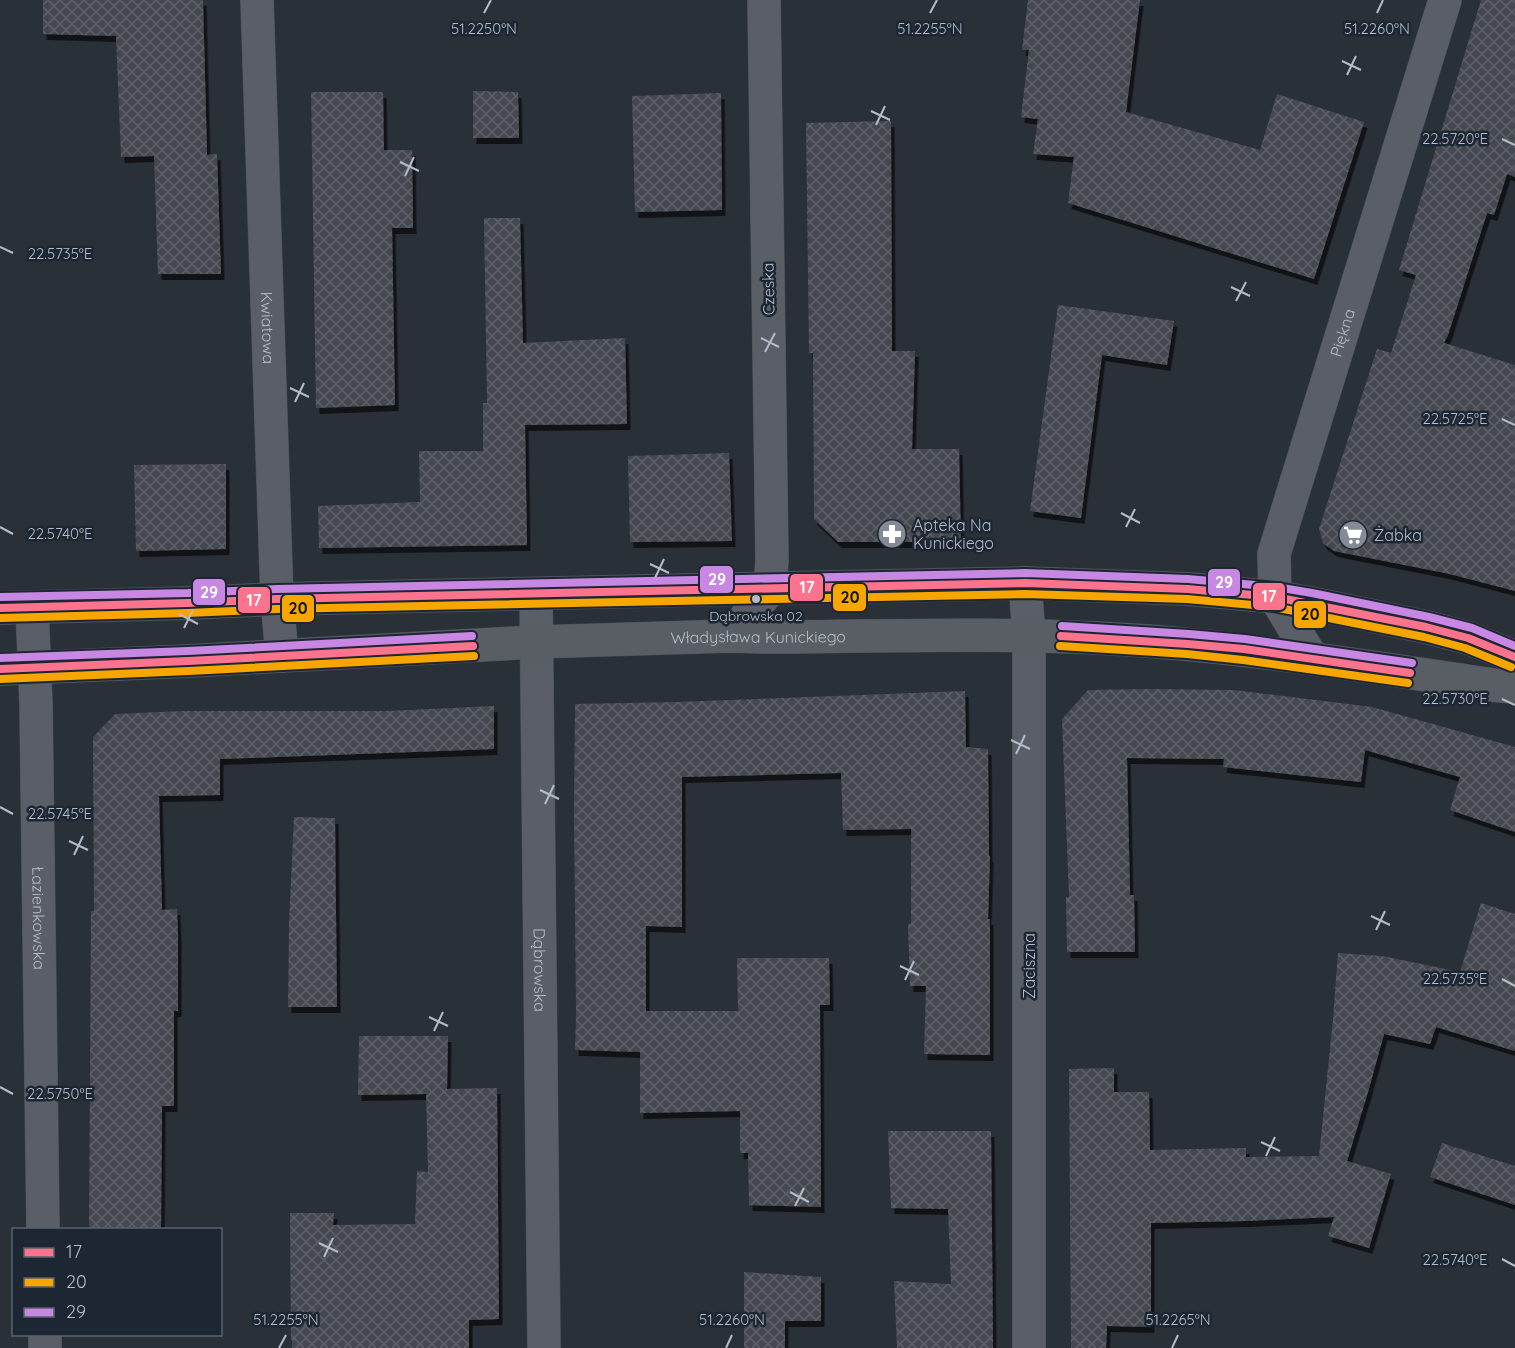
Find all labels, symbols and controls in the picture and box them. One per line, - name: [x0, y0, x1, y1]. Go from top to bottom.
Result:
- text: 51.2250°N: [451, 19, 517, 38]
- text: 51.2255°N: [897, 19, 963, 38]
- text: 51.2260°N: [1344, 19, 1410, 38]
- text: 22.5720°E: [1422, 129, 1488, 148]
- text: 22.5735°E: [28, 244, 92, 263]
- street label: Czeska: [758, 262, 778, 316]
- street label: Kwiatowa: [257, 291, 279, 364]
- street label: Piękna: [1325, 306, 1359, 359]
- text: 22.5725°E: [1422, 409, 1488, 428]
- place label: Apteka Na Kunickiego: [913, 515, 994, 553]
- pharmacy icon: Apteka Na Kunickiego: [876, 518, 908, 550]
- supermarket icon: Żabka: [1337, 519, 1369, 551]
- text: 22.5740°E: [28, 524, 92, 543]
- place label: Żabka: [1374, 525, 1422, 545]
- line badge: 29: [699, 565, 734, 594]
- line badge: 29: [1207, 568, 1241, 597]
- text: 29: [708, 569, 726, 589]
- text: 29: [1215, 572, 1233, 592]
- line badge: 17: [789, 573, 824, 602]
- text: 17: [799, 577, 815, 597]
- line badge: 29: [192, 578, 226, 606]
- text: 29: [200, 582, 218, 602]
- line badge: 17: [1252, 582, 1286, 611]
- line badge: 20: [832, 583, 867, 612]
- line badge: 17: [237, 586, 271, 614]
- text: 17: [1261, 586, 1277, 606]
- text: 20: [841, 587, 860, 607]
- text: 17: [246, 590, 262, 610]
- marker: Dąbrowska 02: [750, 593, 762, 605]
- line badge: 20: [281, 594, 315, 623]
- text: 20: [289, 598, 308, 618]
- line badge: 20: [1293, 600, 1327, 629]
- text: 20: [1301, 604, 1320, 624]
- place label: Dąbrowska 02: [709, 607, 803, 625]
- street label: Władysława Kunickiego: [670, 626, 846, 648]
- text: 22.5730°E: [1422, 689, 1488, 708]
- text: 22.5745°E: [28, 804, 92, 823]
- street label: Łazienkowska: [28, 866, 50, 970]
- street label: Dąbrowska: [530, 928, 550, 1012]
- street label: Zaciszna: [1019, 933, 1039, 999]
- text: 22.5735°E: [1423, 969, 1487, 988]
- text: 22.5750°E: [27, 1084, 93, 1103]
- legend: [12, 1228, 222, 1336]
- text: 17: [66, 1240, 82, 1263]
- text: 22.5740°E: [1423, 1250, 1487, 1269]
- text: 20: [66, 1270, 87, 1293]
- text: 29: [66, 1300, 86, 1323]
- text: 51.2255°N: [253, 1310, 319, 1329]
- text: 51.2260°N: [699, 1310, 765, 1329]
- text: 51.2265°N: [1145, 1310, 1211, 1329]

